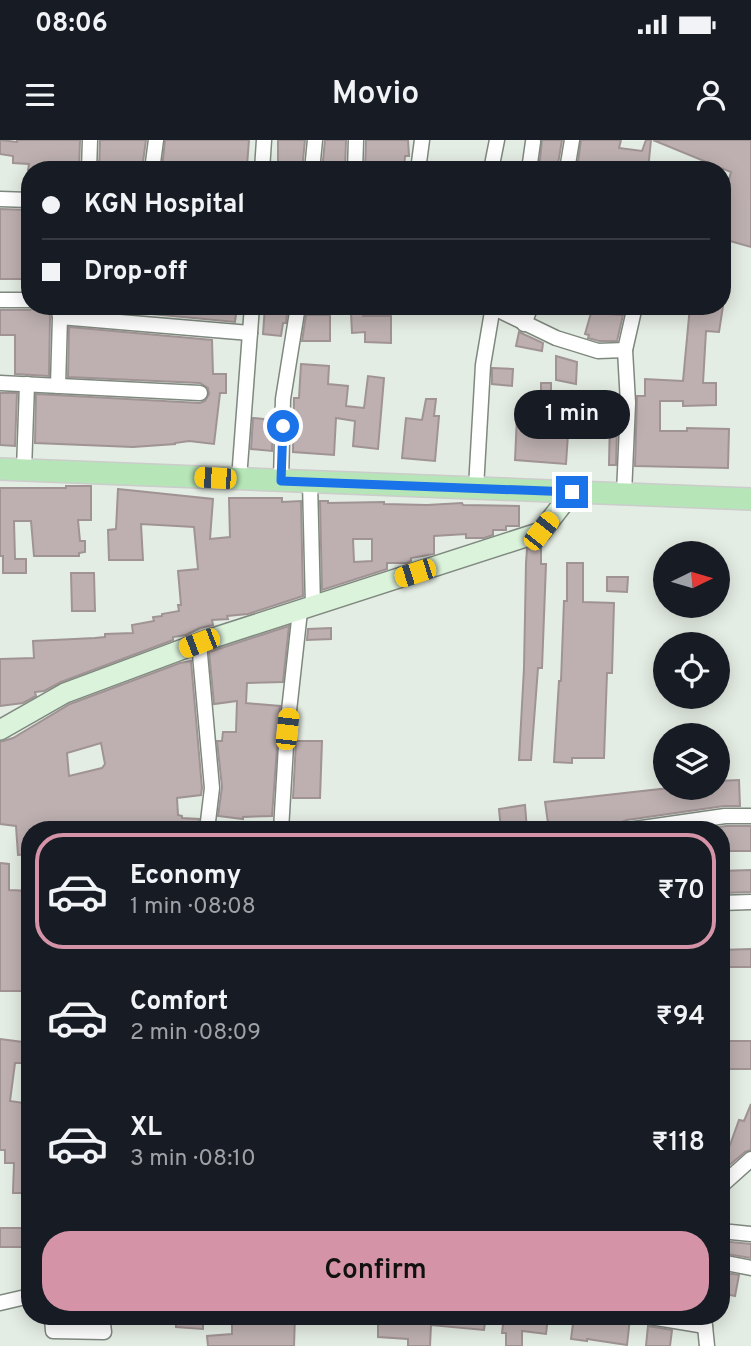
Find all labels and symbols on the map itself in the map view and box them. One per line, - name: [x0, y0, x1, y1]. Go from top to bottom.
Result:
- callout: 1 min: [514, 390, 630, 440]
- route start: [267, 410, 299, 442]
- car: [194, 466, 237, 490]
- route end: [556, 476, 588, 508]
- car: [520, 508, 563, 554]
- north arrow: [653, 541, 730, 618]
- car: [392, 557, 439, 589]
- car: [176, 626, 223, 660]
- car: [275, 707, 300, 751]

